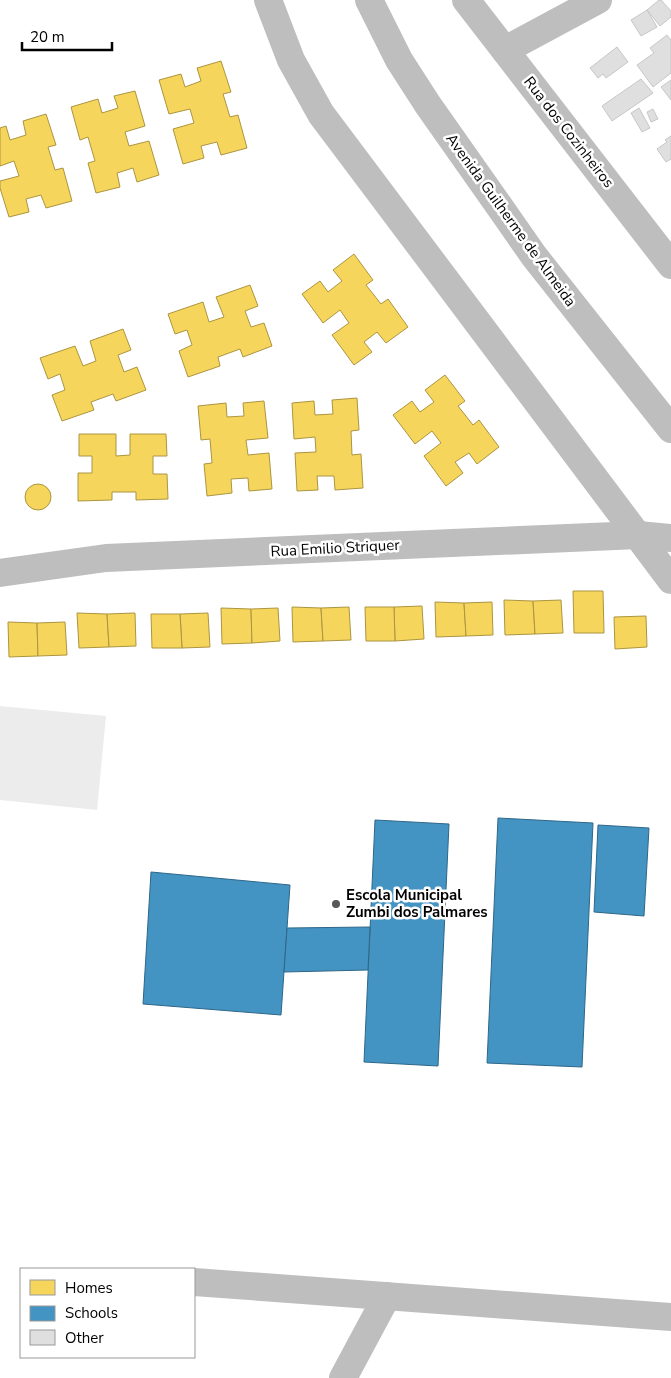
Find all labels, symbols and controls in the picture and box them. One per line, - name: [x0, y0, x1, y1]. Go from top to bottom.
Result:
- scale bar: [22, 20, 112, 52]
- text: 20 m: [30, 27, 65, 47]
- street label: Rua dos Cozinheiros: [519, 72, 619, 192]
- street label: Avenida Guilherme de Almeida: [441, 129, 581, 311]
- street label: Rua Emilio Striquer: [270, 535, 401, 561]
- place label: Escola Municipal Zumbi dos Palmares: [346, 885, 488, 922]
- marker: Escola Municipal Zumbi dos Palmares: [330, 898, 342, 910]
- legend: [20, 1268, 195, 1358]
- text: Homes: [65, 1278, 113, 1298]
- text: Schools: [65, 1303, 118, 1323]
- text: Other: [65, 1328, 104, 1348]

